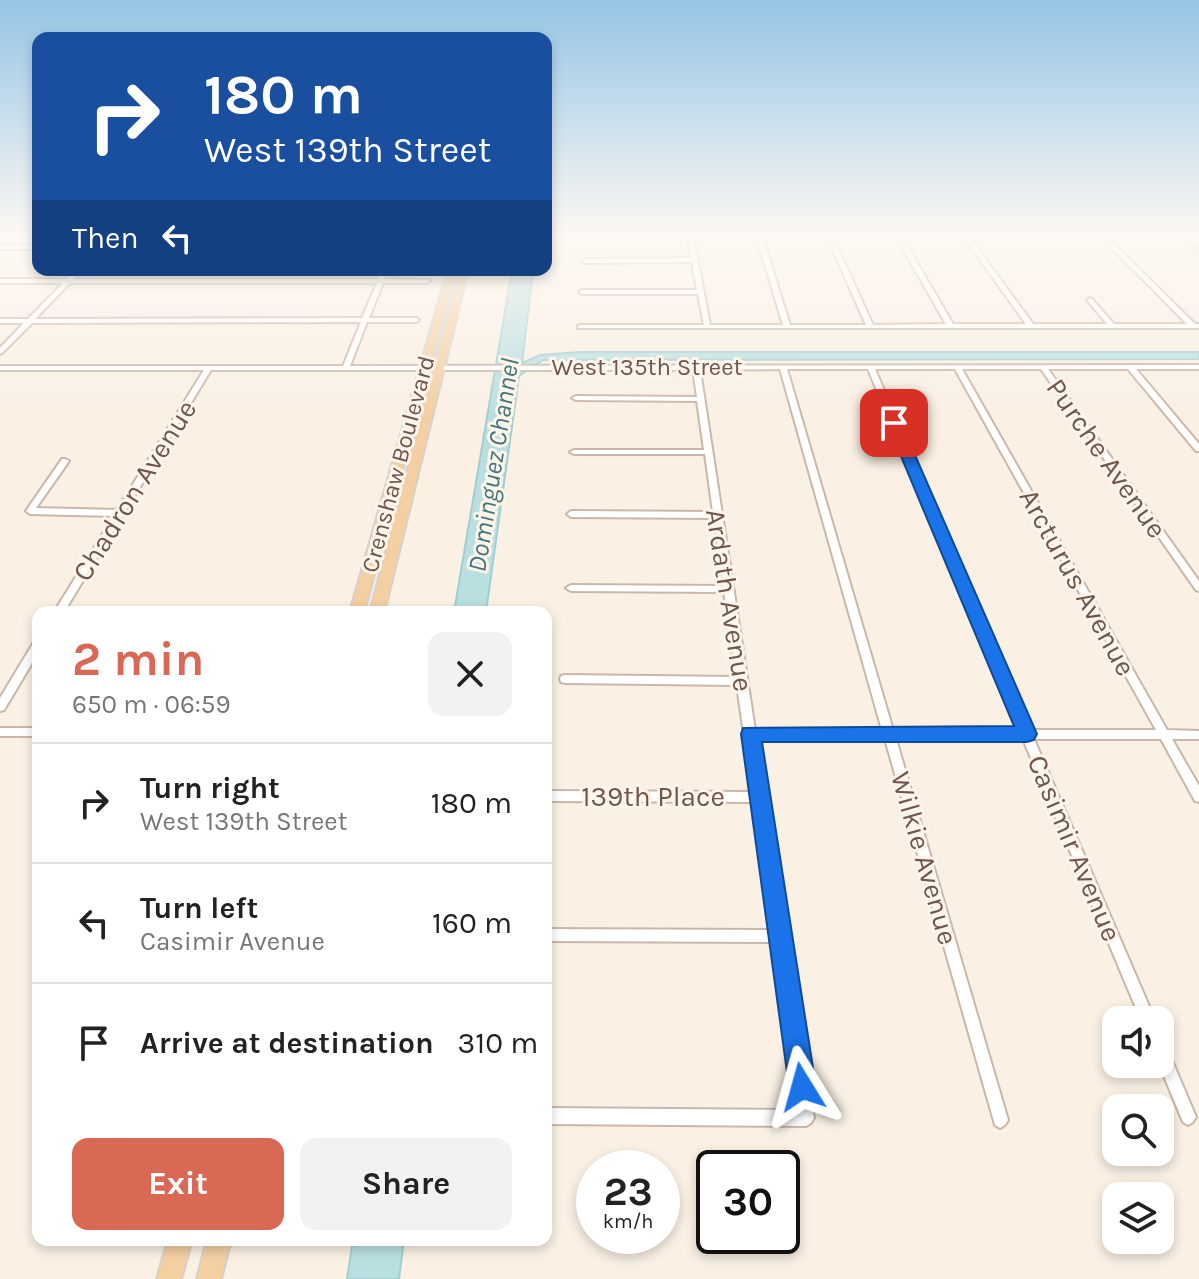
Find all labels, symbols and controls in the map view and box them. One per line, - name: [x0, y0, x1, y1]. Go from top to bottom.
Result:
- text: 180 m: [204, 62, 363, 127]
- icon: right: [72, 64, 176, 168]
- text: West 139th Street: [204, 129, 491, 171]
- icon: left: [155, 216, 199, 260]
- text: Then: [72, 220, 139, 256]
- street label: Crenshaw Boulevard: [356, 352, 440, 576]
- street label: West 135th Street: [551, 353, 743, 381]
- water label: Dominguez Channel: [461, 356, 526, 574]
- street label: Purche Avenue: [1039, 372, 1174, 544]
- pin: [860, 389, 928, 457]
- street label: Chadron Avenue: [66, 394, 203, 587]
- icon: arrive: [872, 401, 916, 445]
- street label: Arcturus Avenue: [1013, 483, 1143, 682]
- street label: Ardath Avenue: [699, 506, 760, 694]
- text: 2 min: [72, 631, 204, 687]
- button: close: [428, 632, 512, 716]
- text: 650 m · 06:59: [72, 689, 231, 720]
- street label: Casimir Avenue: [1020, 750, 1129, 946]
- street label: Wilkie Avenue: [884, 768, 965, 948]
- text: Turn right: [140, 770, 280, 806]
- street label: 139th Place: [581, 780, 725, 813]
- icon: right: [72, 781, 116, 825]
- text: 180 m: [431, 785, 512, 821]
- text: West 139th Street: [140, 806, 347, 837]
- text: Turn left: [140, 890, 258, 926]
- icon: left: [72, 901, 116, 945]
- text: 160 m: [432, 905, 512, 941]
- text: Casimir Avenue: [140, 926, 325, 957]
- map controls: [1102, 1006, 1174, 1254]
- button: sound: [1102, 1006, 1174, 1078]
- icon: arrive: [72, 1021, 116, 1065]
- text: Arrive at destination: [140, 1025, 434, 1061]
- text: 310 m: [458, 1025, 538, 1061]
- position arrow: [760, 1045, 844, 1129]
- button: search: [1102, 1094, 1174, 1166]
- button: Exit: [72, 1138, 284, 1230]
- button: Share: [300, 1138, 512, 1230]
- speed limit sign: 30: [696, 1150, 800, 1254]
- text: 23: [603, 1168, 653, 1215]
- button: layers: [1102, 1182, 1174, 1254]
- text: km/h: [603, 1210, 653, 1233]

